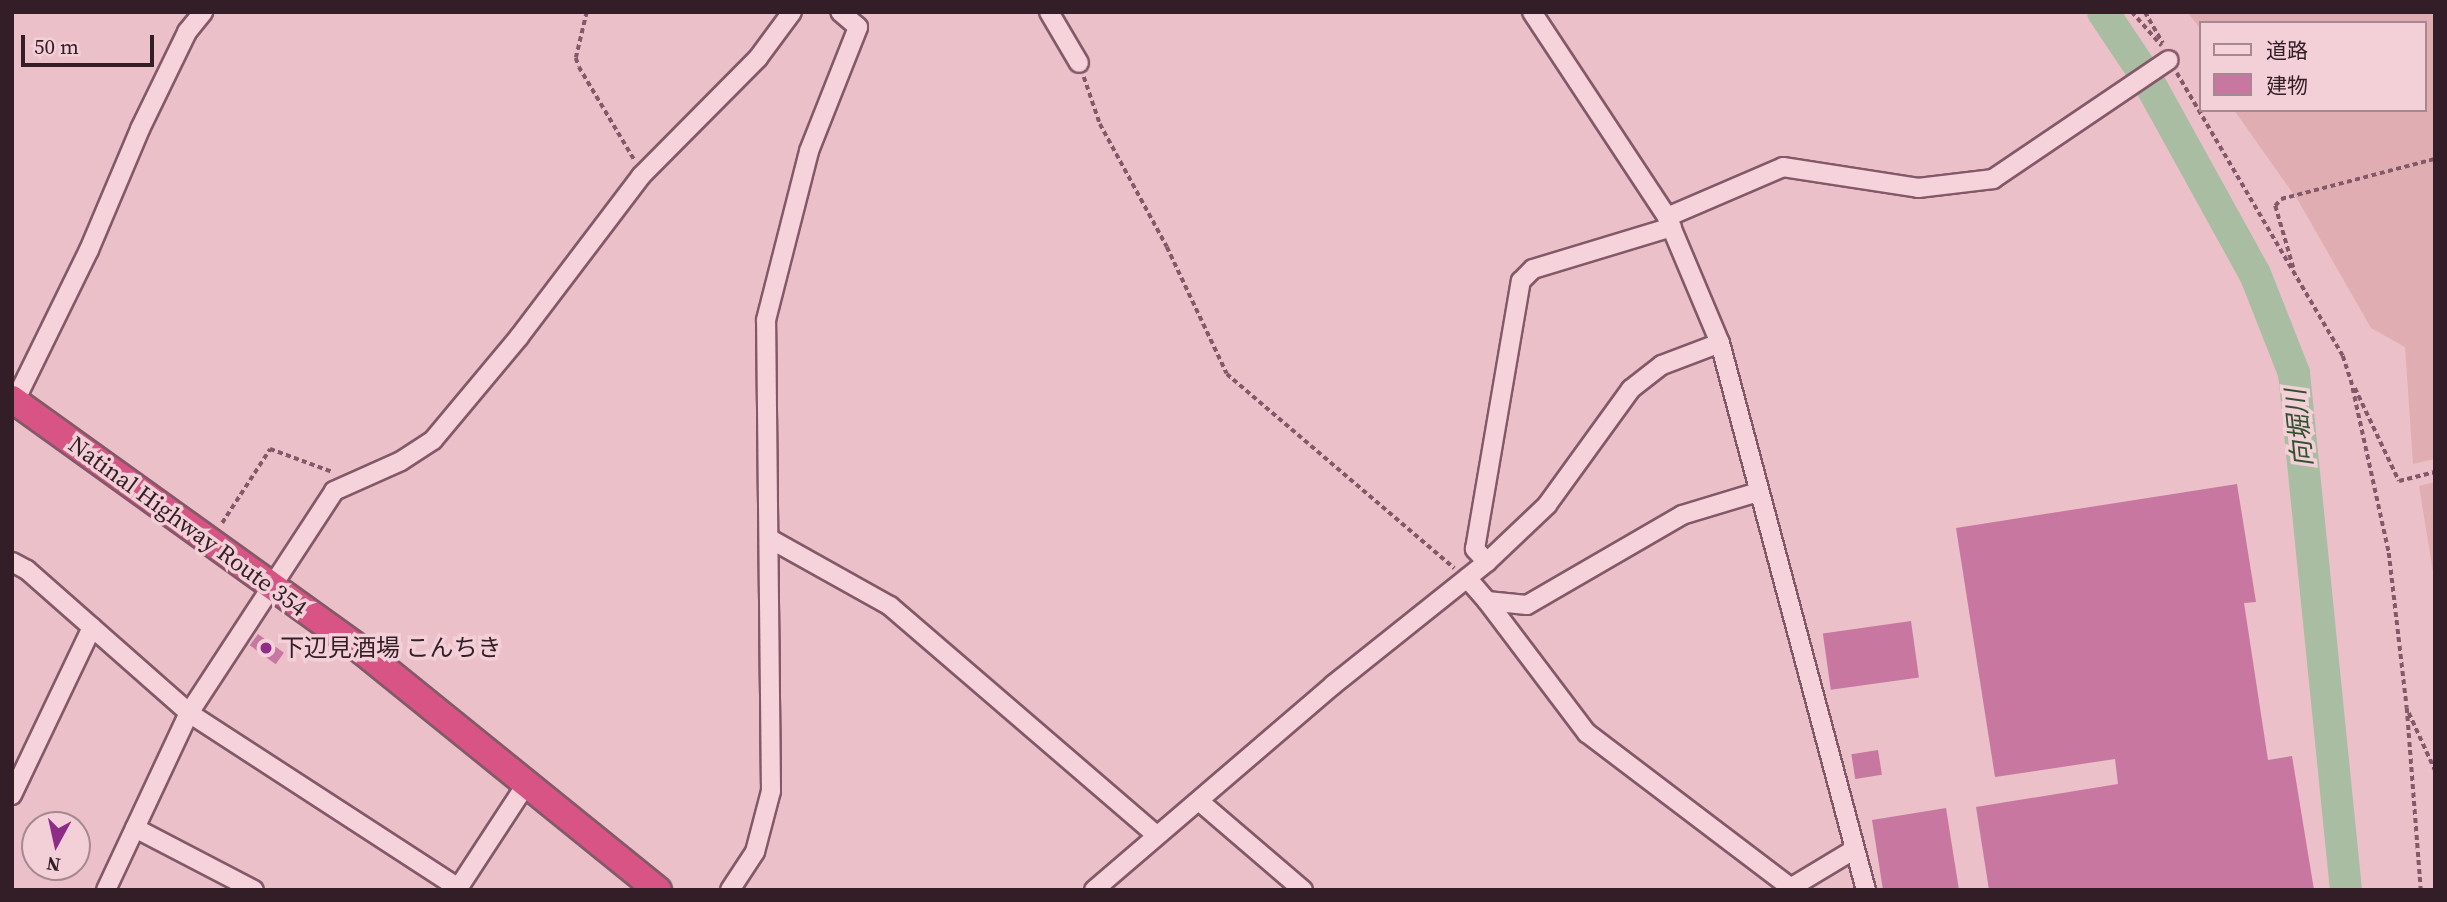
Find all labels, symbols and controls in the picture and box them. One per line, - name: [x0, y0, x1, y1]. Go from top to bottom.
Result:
- scale bar: [24, 21, 158, 65]
- legend: [2198, 21, 2426, 112]
- text: 50 m: [34, 32, 79, 61]
- text: 道路: [2266, 36, 2308, 65]
- text: 建物: [2266, 71, 2308, 100]
- water label: 向堀川: [2280, 388, 2320, 468]
- street label: Natinal Highway Route 354: [63, 430, 313, 622]
- place label: 下辺見酒場 こんちき: [280, 634, 502, 662]
- marker: 下辺見酒場 こんちき: [258, 640, 274, 656]
- north arrow: [21, 811, 91, 881]
- text: N: [45, 851, 62, 879]

